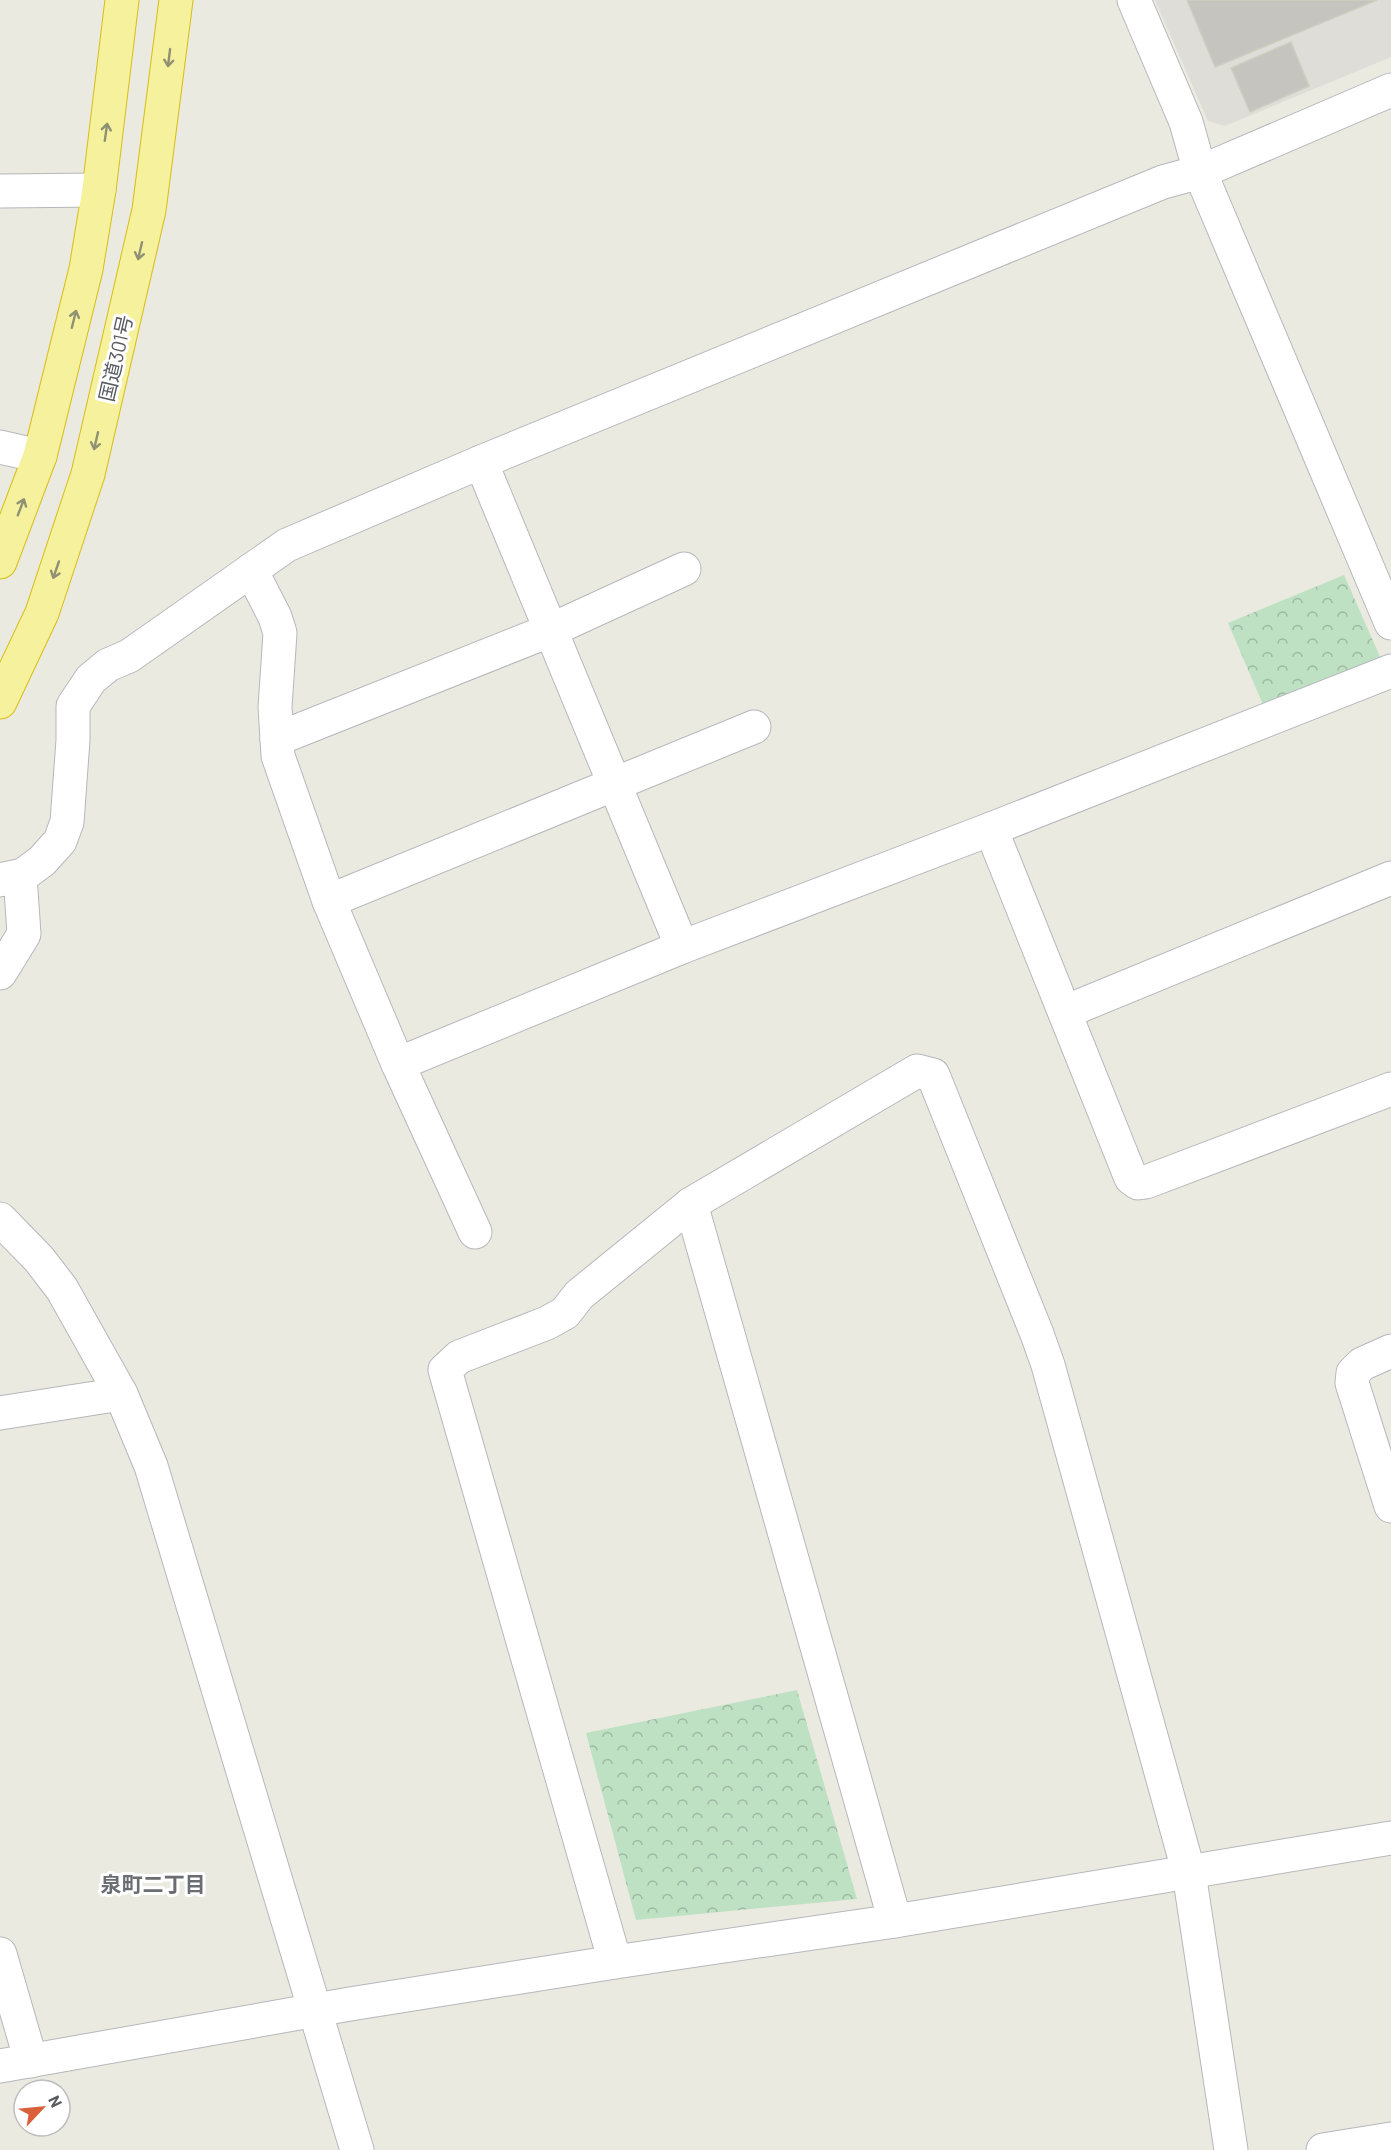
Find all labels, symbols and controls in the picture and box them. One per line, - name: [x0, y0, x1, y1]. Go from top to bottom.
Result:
- one-way arrow: [163, 48, 174, 68]
- one-way arrow: [101, 122, 112, 142]
- one-way arrow: [133, 241, 145, 260]
- one-way arrow: [68, 310, 80, 329]
- street label: 国道301号: [93, 312, 137, 404]
- one-way arrow: [90, 431, 101, 450]
- one-way arrow: [16, 498, 27, 517]
- one-way arrow: [50, 560, 61, 579]
- district label: 泉町二丁目: [101, 1871, 206, 1896]
- north arrow: [12, 2078, 72, 2138]
- text: N: [45, 2092, 67, 2110]

